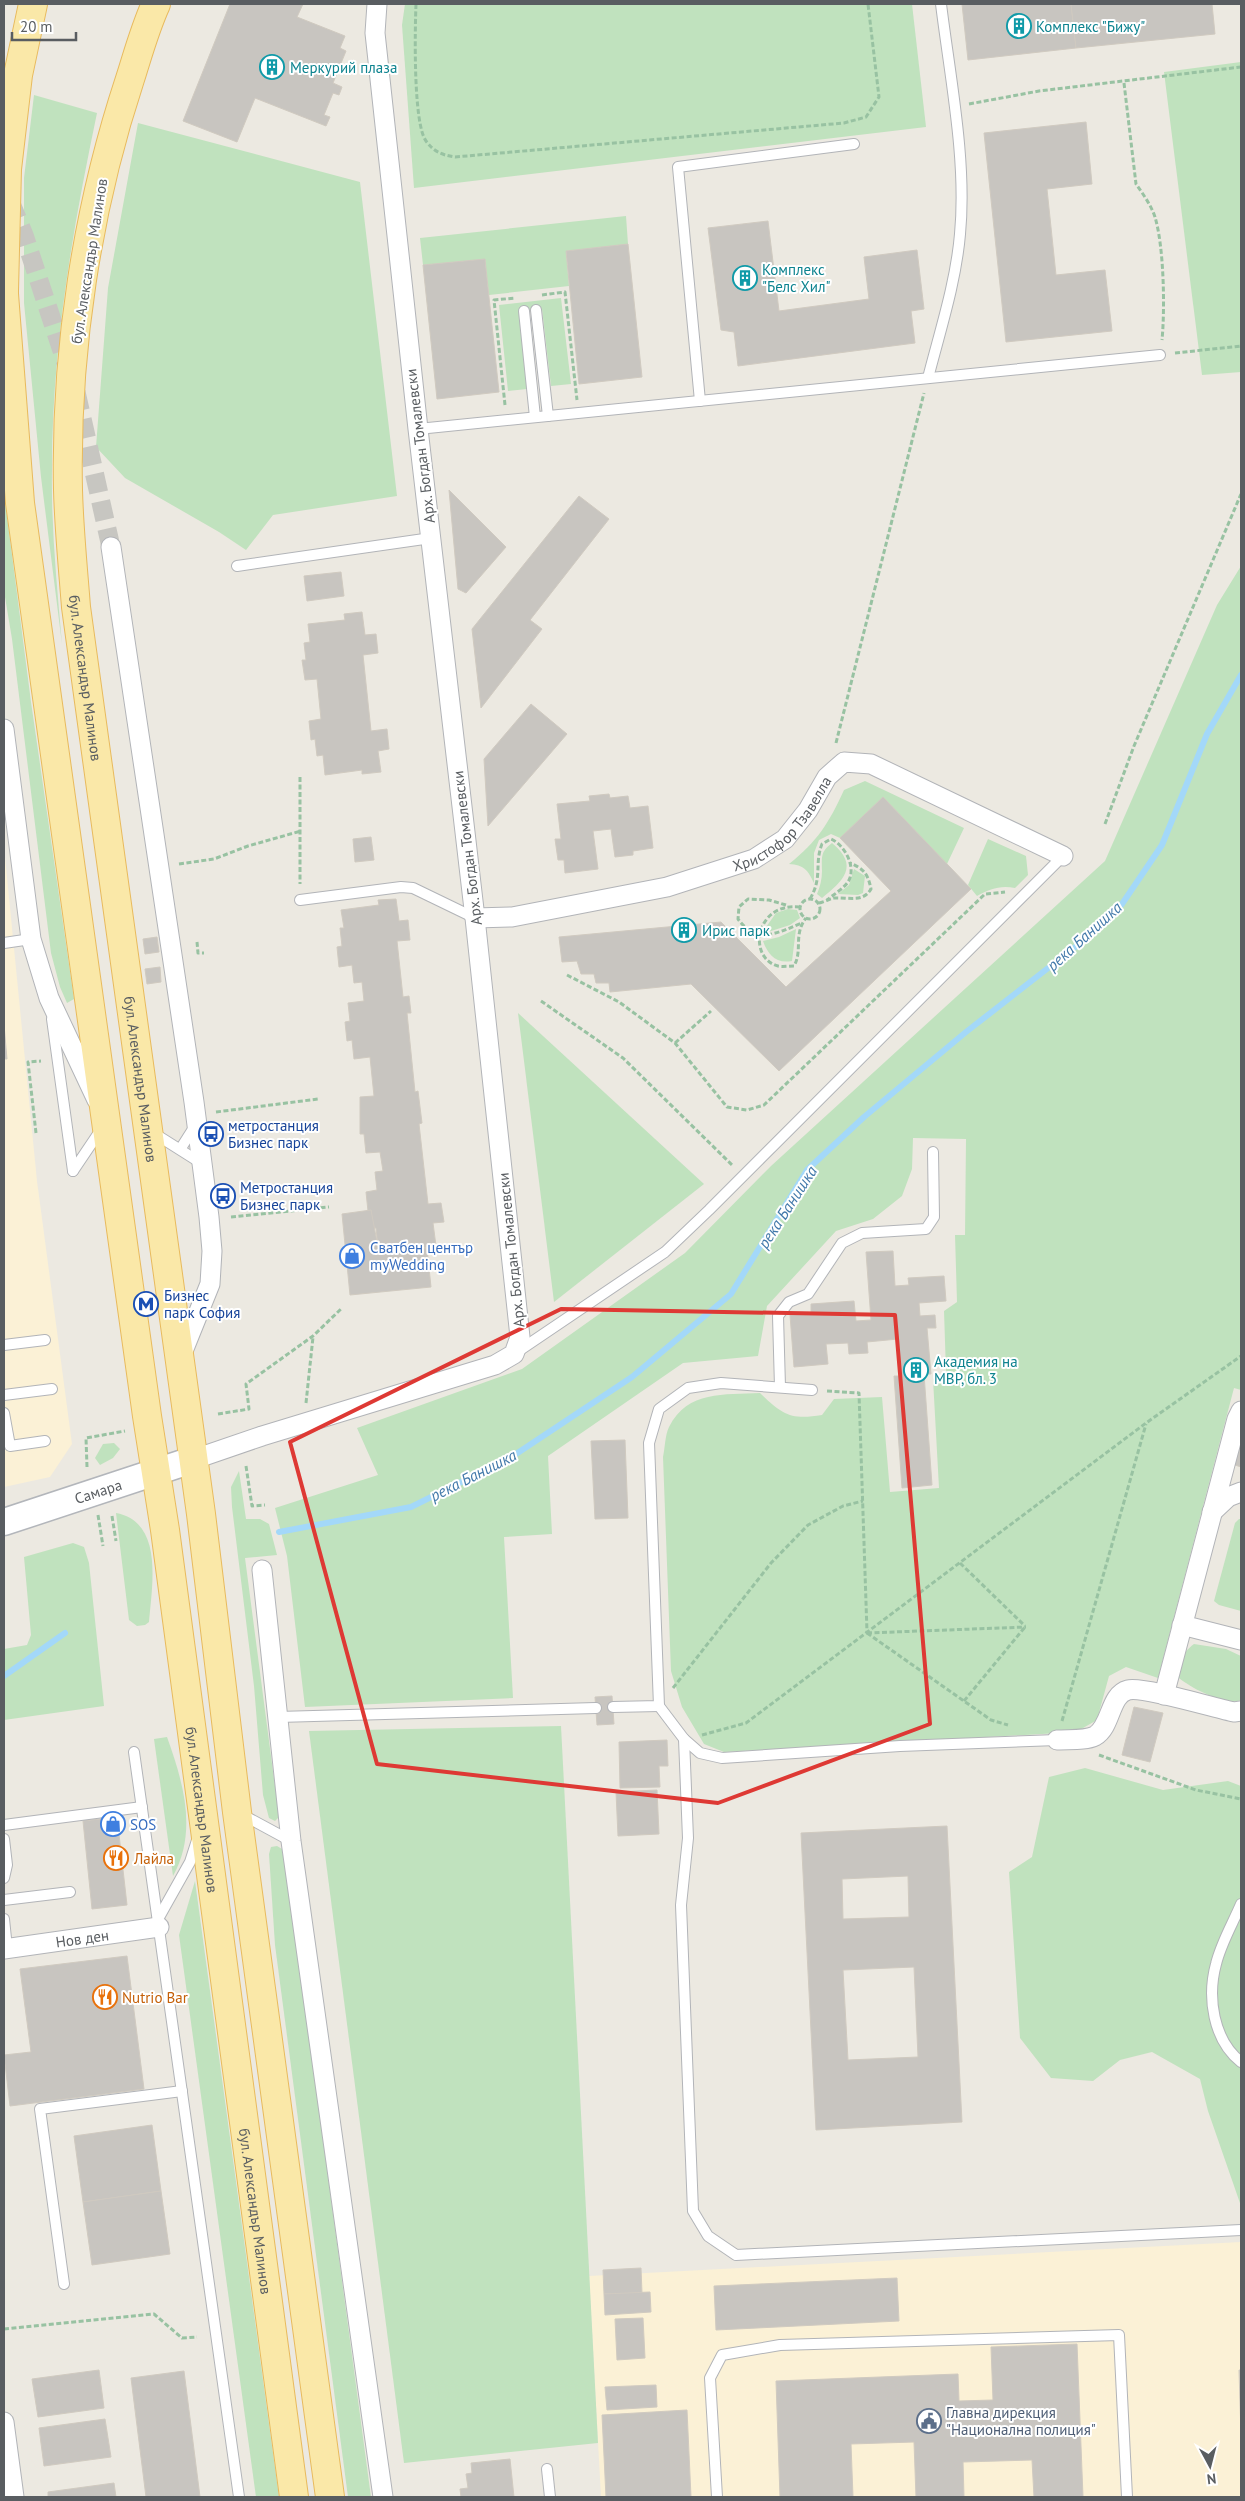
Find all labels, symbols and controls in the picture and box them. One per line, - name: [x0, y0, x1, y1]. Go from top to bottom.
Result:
- scale bar: [12, 10, 76, 42]
- building icon: Комплекс "Бижу": [1006, 13, 1032, 39]
- text: 20 m: [20, 17, 53, 36]
- place label: Комплекс "Бижу": [1036, 17, 1145, 36]
- building icon: Меркурий плаза: [259, 54, 285, 80]
- place label: Меркурий плаза: [290, 58, 397, 77]
- street label: бул. Александър Малинов: [67, 177, 111, 345]
- place label: Комплекс "Белс Хил": [762, 260, 831, 296]
- building icon: Комплекс "Белс Хил": [732, 265, 758, 291]
- street label: Арх. Богдан Томалевски: [401, 368, 439, 524]
- street label: бул. Александър Малинов: [66, 594, 107, 762]
- street label: Арх. Богдан Томалевски: [448, 770, 486, 926]
- street label: Христофор Тзавелла: [730, 773, 835, 875]
- water label: река Банишка: [1042, 897, 1126, 976]
- building icon: Ирис парк: [671, 917, 697, 943]
- place label: Ирис парк: [702, 921, 771, 940]
- street label: бул. Александър Малинов: [120, 995, 162, 1163]
- place label: метростанция Бизнес парк: [228, 1116, 319, 1152]
- bus stop icon: метростанция Бизнес парк: [198, 1121, 224, 1147]
- water label: река Банишка: [752, 1162, 821, 1253]
- street label: Арх. Богдан Томалевски: [493, 1172, 529, 1328]
- place label: Метростанция Бизнес парк: [240, 1178, 333, 1214]
- bus stop icon: Метростанция Бизнес парк: [210, 1183, 236, 1209]
- place label: Сватбен център myWedding: [370, 1238, 473, 1274]
- shop icon: Сватбен център myWedding: [339, 1243, 365, 1269]
- place label: Бизнес парк София: [164, 1286, 240, 1322]
- metro station icon: Бизнес парк София: [133, 1291, 159, 1317]
- place label: Академия на МВР, бл. 3: [934, 1352, 1018, 1388]
- building icon: Академия на МВР, бл. 3: [903, 1357, 929, 1383]
- water label: река Банишка: [426, 1445, 520, 1506]
- street label: Самара: [72, 1474, 124, 1508]
- street label: бул. Александър Малинов: [182, 1725, 223, 1894]
- shop icon: SOS: [100, 1811, 126, 1837]
- place label: SOS: [130, 1815, 156, 1834]
- restaurant icon: Лайла: [103, 1845, 129, 1871]
- place label: Лайла: [133, 1849, 174, 1868]
- street label: Нов ден: [54, 1925, 110, 1951]
- restaurant icon: Nutrio Bar: [92, 1984, 118, 2010]
- place label: Nutrio Bar: [122, 1988, 188, 2007]
- street label: бул. Александър Малинов: [235, 2127, 276, 2295]
- place label: Главна дирекция "Национална полиция": [946, 2403, 1096, 2439]
- public building icon: Главна дирекция "Национална полиция": [916, 2408, 942, 2434]
- north arrow: [1185, 2441, 1235, 2491]
- text: N: [1206, 2469, 1217, 2488]

